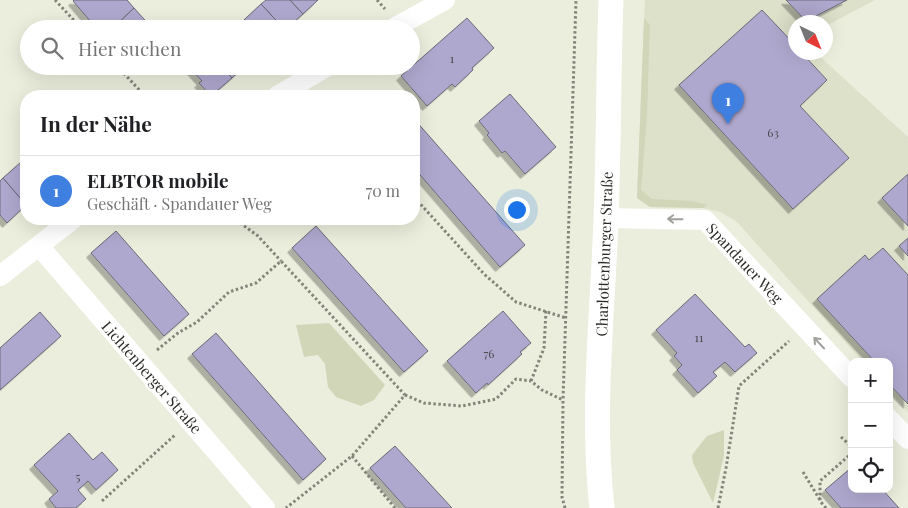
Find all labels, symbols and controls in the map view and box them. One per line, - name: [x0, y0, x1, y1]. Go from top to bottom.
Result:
- north arrow: [788, 15, 833, 60]
- search box: [20, 20, 420, 75]
- icon: search: [38, 34, 66, 62]
- text: Hier suchen: [78, 35, 181, 61]
- house number: 1: [450, 50, 455, 66]
- pin: 1: [712, 83, 744, 124]
- text: In der Nähe: [40, 109, 152, 137]
- house number: 63: [767, 124, 779, 140]
- text: ELBTOR mobile: [87, 167, 229, 193]
- street label: Charlottenburger Straße: [591, 171, 617, 337]
- text: 1: [53, 180, 59, 201]
- text: 70 m: [366, 180, 400, 201]
- text: Geschäft · Spandauer Weg: [87, 193, 272, 214]
- your location: [504, 197, 530, 223]
- one-way arrow: [667, 215, 683, 224]
- street label: Spandauer Weg: [702, 218, 788, 308]
- street label: Lichtenberger Straße: [97, 316, 207, 438]
- house number: 11: [695, 329, 704, 345]
- one-way arrow: [813, 336, 825, 349]
- house number: 76: [483, 345, 495, 361]
- map controls: [848, 358, 893, 493]
- button: +: [848, 358, 893, 403]
- button: −: [848, 403, 893, 448]
- button: locate: [848, 448, 893, 493]
- house number: 5: [76, 468, 81, 484]

